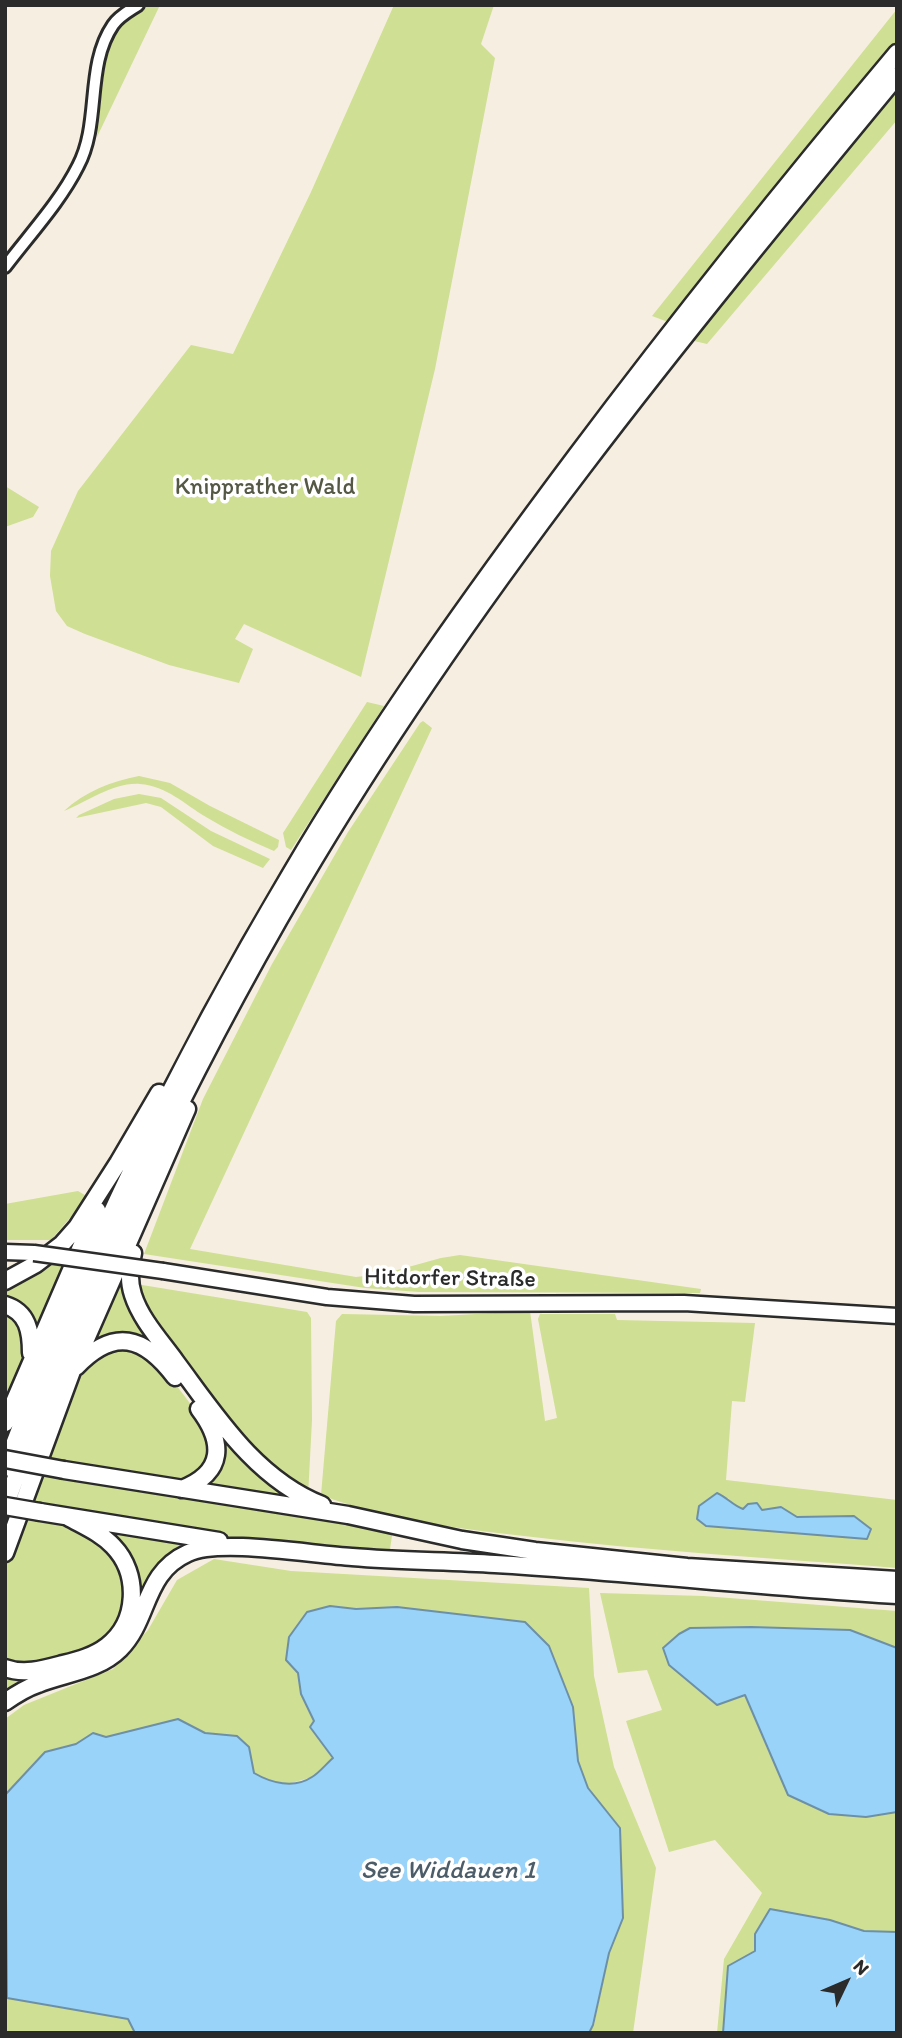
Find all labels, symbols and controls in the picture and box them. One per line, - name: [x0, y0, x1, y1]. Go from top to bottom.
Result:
- park label: Knipprather Wald: [175, 474, 355, 502]
- street label: Hitdorfer Straße: [364, 1263, 536, 1295]
- water label: See Widdauen 1: [361, 1855, 535, 1887]
- north arrow: [811, 1947, 881, 2017]
- text: N: [849, 1954, 874, 1980]

